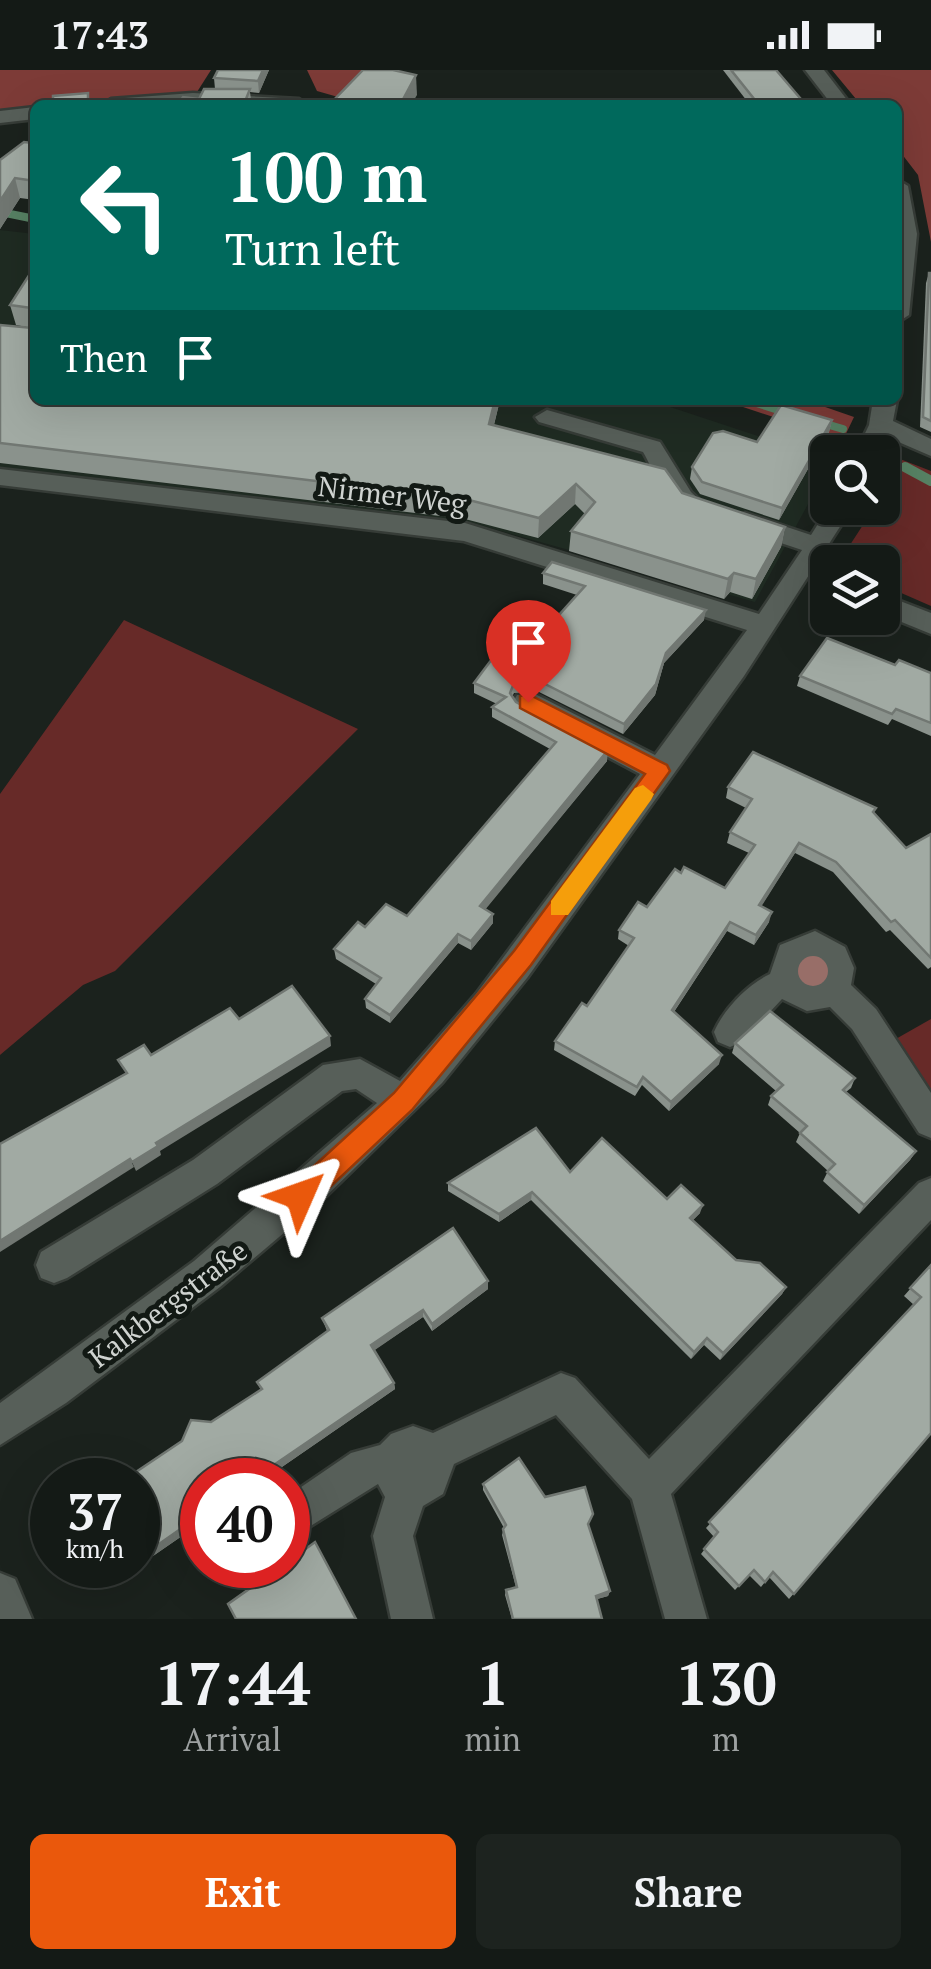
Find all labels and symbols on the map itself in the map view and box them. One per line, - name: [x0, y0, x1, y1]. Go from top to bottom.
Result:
- street label: Nirmer Weg: [316, 467, 469, 522]
- pin: [486, 600, 571, 703]
- position arrow: [248, 1144, 352, 1248]
- street label: Kalkbergstraße: [81, 1232, 254, 1375]
- speed limit sign: 40: [180, 1458, 310, 1588]

